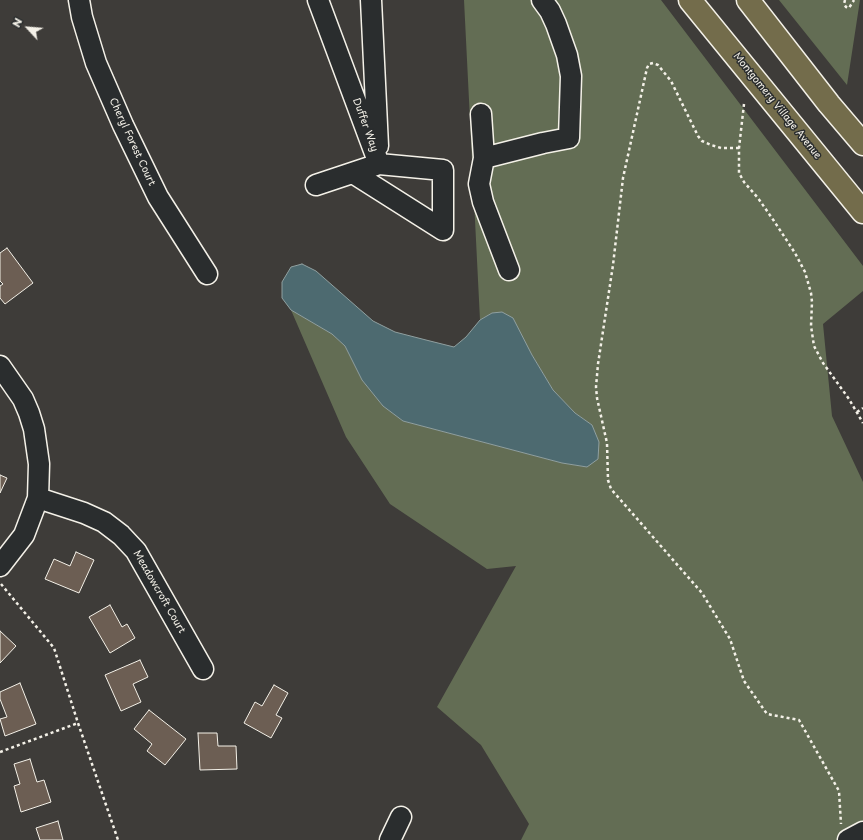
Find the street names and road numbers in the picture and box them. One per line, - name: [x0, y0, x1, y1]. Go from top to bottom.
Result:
- street label: Montgomery Village Avenue: [730, 50, 824, 162]
- street label: Cheryl Forest Court: [106, 96, 158, 188]
- street label: Duffer Way: [350, 97, 380, 153]
- street label: Meadowcroft Court: [130, 548, 188, 636]

